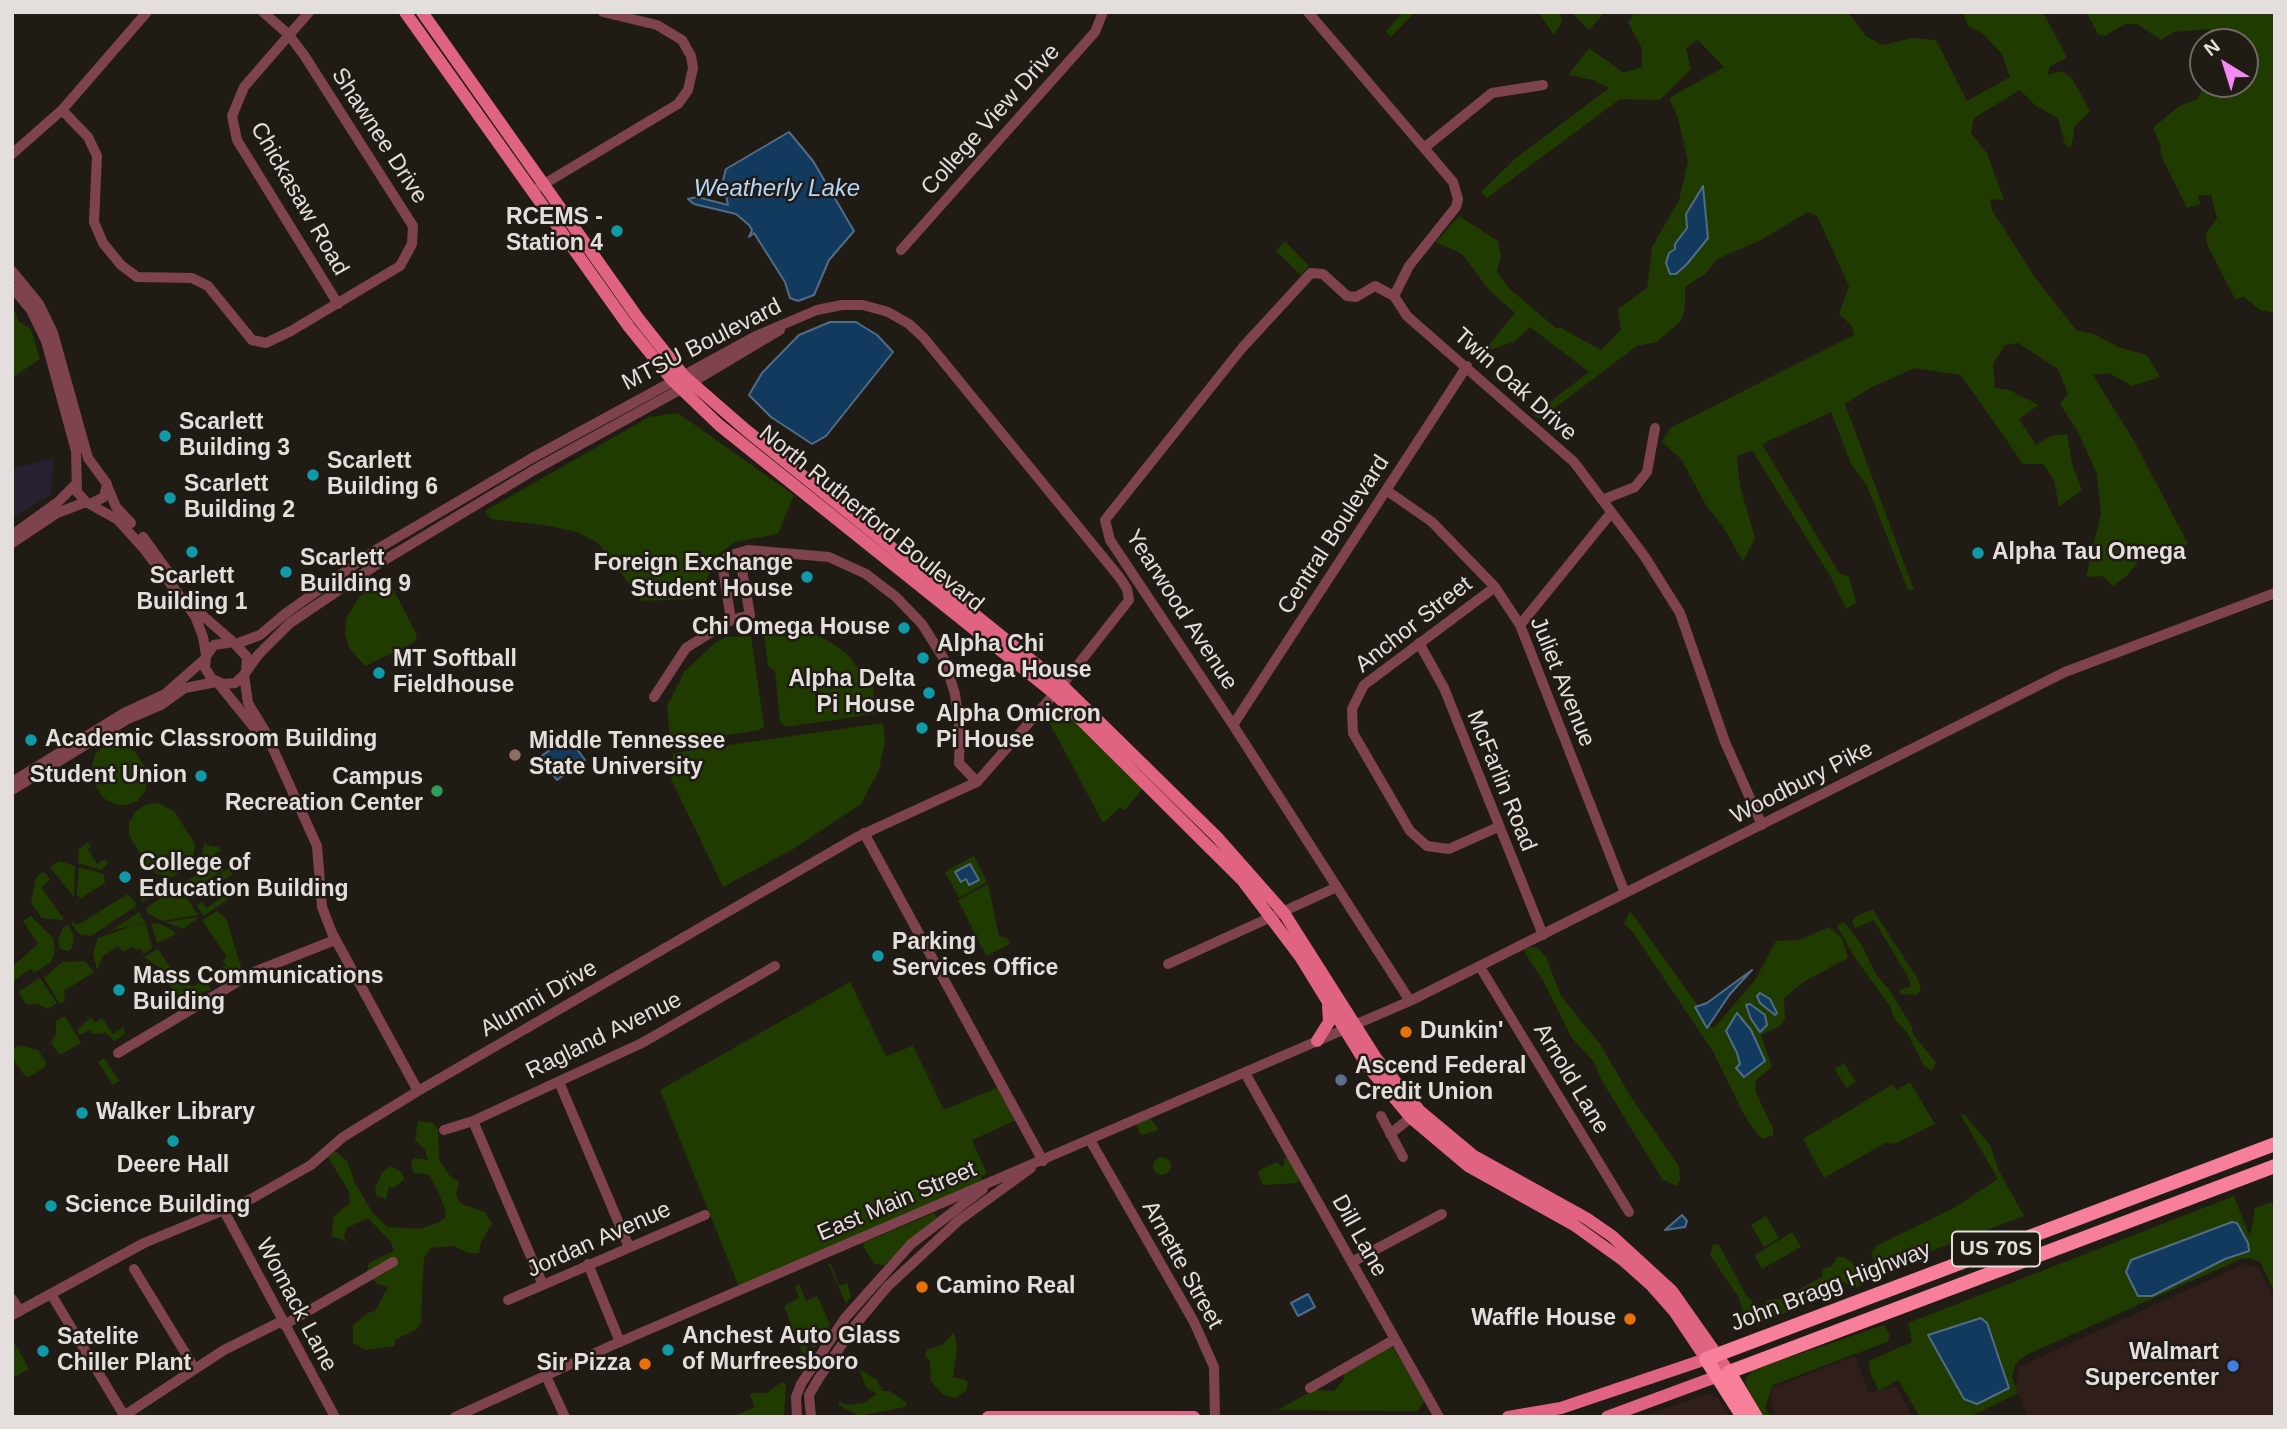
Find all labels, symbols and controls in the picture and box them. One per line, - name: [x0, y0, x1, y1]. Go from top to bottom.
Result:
- north arrow: [2189, 28, 2259, 98]
- text: N: [2200, 35, 2224, 60]
- street label: College View Drive: [916, 39, 1066, 201]
- street label: Shawnee Drive: [325, 63, 433, 209]
- street label: Chickasaw Road: [244, 117, 354, 281]
- water label: Weatherly Lake: [694, 175, 860, 203]
- place label: RCEMS - Station 4: [506, 204, 603, 258]
- marker: RCEMS - Station 4: [609, 223, 625, 239]
- street label: MTSU Boulevard: [618, 293, 786, 397]
- street label: Twin Oak Drive: [1448, 323, 1582, 447]
- place label: Scarlett Building 3: [179, 409, 290, 463]
- street label: North Rutherford Boulevard: [753, 420, 989, 618]
- marker: Scarlett Building 3: [157, 428, 173, 444]
- place label: Scarlett Building 6: [327, 448, 438, 502]
- street label: Central Boulevard: [1272, 450, 1396, 620]
- marker: Scarlett Building 6: [305, 467, 321, 483]
- place label: Scarlett Building 2: [184, 471, 295, 525]
- marker: Scarlett Building 2: [162, 490, 178, 506]
- street label: Yearwood Avenue: [1119, 525, 1243, 695]
- place label: Alpha Tau Omega: [1992, 539, 2186, 567]
- marker: Scarlett Building 1: [184, 544, 200, 560]
- place label: Scarlett Building 9: [300, 545, 411, 599]
- marker: Alpha Tau Omega: [1970, 545, 1986, 561]
- place label: Foreign Exchange Student House: [594, 550, 793, 604]
- place label: Scarlett Building 1: [136, 563, 248, 617]
- marker: Scarlett Building 9: [278, 564, 294, 580]
- marker: Foreign Exchange Student House: [799, 569, 815, 585]
- street label: Anchor Street: [1350, 571, 1478, 679]
- street label: Juliet Avenue: [1523, 613, 1601, 751]
- place label: Chi Omega House: [692, 614, 890, 642]
- marker: Chi Omega House: [896, 620, 912, 636]
- place label: Alpha Chi Omega House: [937, 631, 1092, 685]
- place label: MT Softball Fieldhouse: [393, 646, 517, 700]
- marker: Alpha Chi Omega House: [915, 650, 931, 666]
- marker: MT Softball Fieldhouse: [371, 665, 387, 681]
- place label: Alpha Delta Pi House: [788, 666, 915, 720]
- marker: Alpha Delta Pi House: [921, 685, 937, 701]
- place label: Alpha Omicron Pi House: [936, 701, 1101, 755]
- street label: McFarlin Road: [1460, 707, 1542, 855]
- marker: Alpha Omicron Pi House: [914, 720, 930, 736]
- place label: Academic Classroom Building: [45, 726, 377, 754]
- place label: Middle Tennessee State University: [529, 728, 725, 782]
- marker: Academic Classroom Building: [23, 732, 39, 748]
- street label: Woodbury Pike: [1726, 735, 1878, 831]
- marker: Middle Tennessee State University: [507, 747, 523, 763]
- place label: Student Union: [30, 762, 187, 790]
- place label: Campus Recreation Center: [225, 764, 423, 818]
- marker: Student Union: [193, 768, 209, 784]
- marker: Campus Recreation Center: [429, 783, 445, 799]
- place label: College of Education Building: [139, 850, 349, 904]
- marker: College of Education Building: [117, 869, 133, 885]
- place label: Parking Services Office: [892, 929, 1058, 983]
- marker: Parking Services Office: [870, 948, 886, 964]
- street label: Alumni Drive: [476, 954, 602, 1044]
- place label: Mass Communications Building: [133, 963, 383, 1017]
- marker: Mass Communications Building: [111, 982, 127, 998]
- street label: Ragland Avenue: [522, 986, 686, 1086]
- place label: Dunkin': [1420, 1018, 1503, 1046]
- street label: Arnold Lane: [1527, 1019, 1615, 1139]
- marker: Dunkin': [1398, 1024, 1414, 1040]
- place label: Ascend Federal Credit Union: [1355, 1053, 1526, 1107]
- marker: Ascend Federal Credit Union: [1333, 1072, 1349, 1088]
- place label: Walker Library: [96, 1099, 255, 1127]
- marker: Walker Library: [74, 1105, 90, 1121]
- marker: Deere Hall: [165, 1133, 181, 1149]
- place label: Deere Hall: [117, 1152, 229, 1180]
- street label: East Main Street: [813, 1156, 981, 1248]
- street label: Dill Lane: [1325, 1190, 1393, 1282]
- place label: Science Building: [65, 1192, 250, 1220]
- street label: Jordan Avenue: [523, 1196, 675, 1284]
- street label: Arnette Street: [1136, 1196, 1228, 1334]
- marker: Science Building: [43, 1198, 59, 1214]
- road number: US 70S: [1952, 1232, 2040, 1266]
- street label: Womack Lane: [249, 1234, 343, 1376]
- street label: John Bragg Highway: [1727, 1236, 1935, 1338]
- place label: Camino Real: [936, 1273, 1075, 1301]
- marker: Camino Real: [914, 1279, 930, 1295]
- place label: Waffle House: [1471, 1305, 1616, 1333]
- marker: Waffle House: [1622, 1311, 1638, 1327]
- place label: Anchest Auto Glass of Murfreesboro: [682, 1323, 901, 1377]
- place label: Satelite Chiller Plant: [57, 1324, 191, 1378]
- place label: Walmart Supercenter: [2085, 1339, 2219, 1393]
- marker: Anchest Auto Glass of Murfreesboro: [660, 1342, 676, 1358]
- marker: Satelite Chiller Plant: [35, 1343, 51, 1359]
- place label: Sir Pizza: [536, 1350, 631, 1378]
- marker: Sir Pizza: [637, 1356, 653, 1372]
- marker: Walmart Supercenter: [2225, 1358, 2241, 1374]

